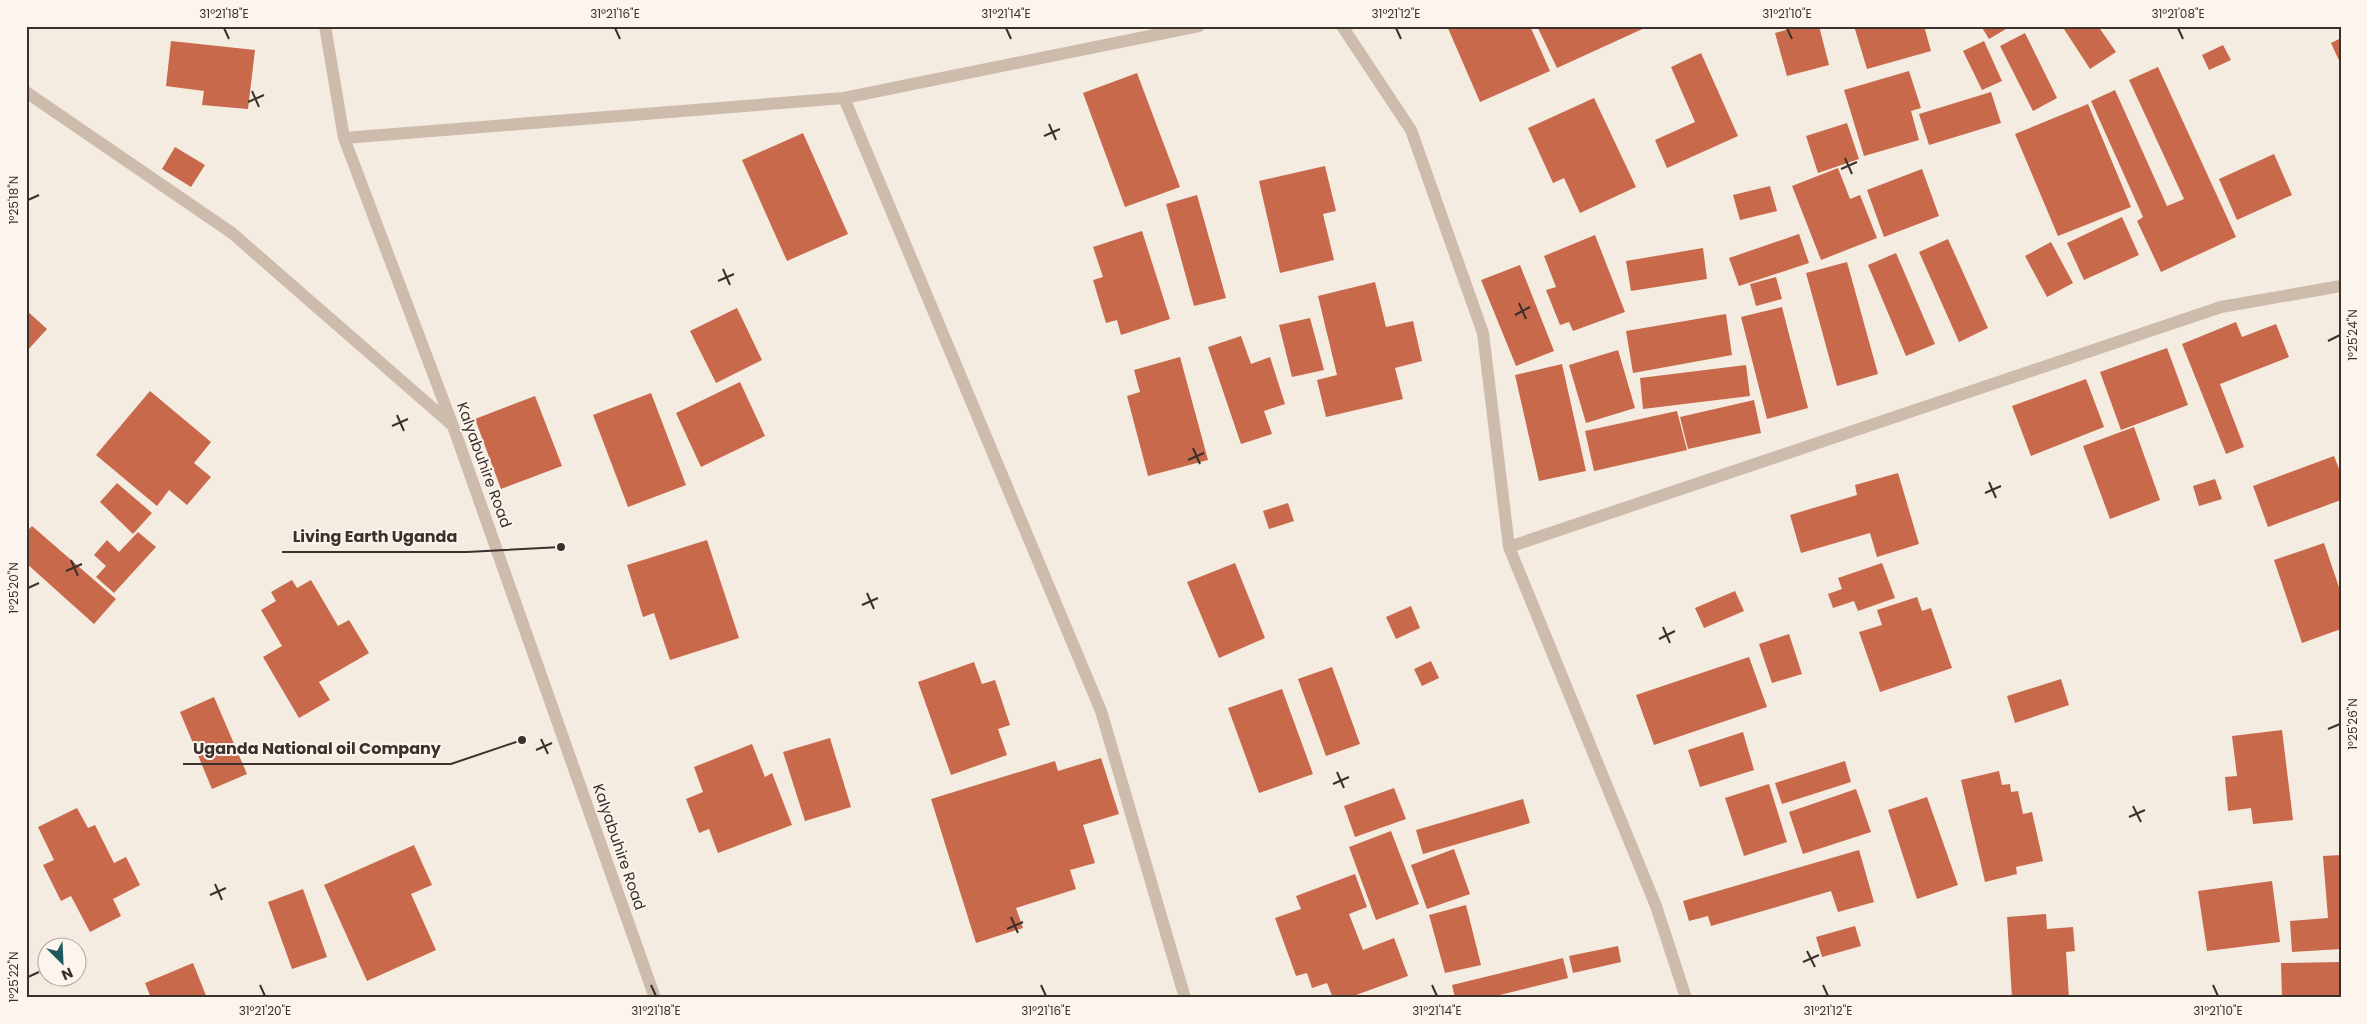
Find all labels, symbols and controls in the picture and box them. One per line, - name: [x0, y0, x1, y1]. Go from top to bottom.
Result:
- text: 31°21'18"E: [199, 5, 249, 22]
- text: 31°21'16"E: [590, 5, 640, 22]
- text: 31°21'14"E: [981, 5, 1031, 22]
- text: 31°21'12"E: [1372, 5, 1420, 22]
- text: 31°21'10"E: [1762, 5, 1812, 22]
- text: 31°21'08"E: [2151, 5, 2205, 22]
- text: 1°25'18"N: [5, 176, 22, 224]
- text: 1°25'24"N: [2344, 309, 2361, 361]
- street label: Kalyabuhire Road: [452, 399, 517, 531]
- callout: Living Earth Uganda: [282, 521, 467, 552]
- text: Living Earth Uganda: [293, 525, 457, 548]
- text: 1°25'20"N: [5, 562, 22, 614]
- text: 1°25'26"N: [2344, 698, 2361, 750]
- callout: Uganda National oil Company: [183, 733, 451, 764]
- text: Uganda National oil Company: [193, 737, 442, 760]
- street label: Kalyabuhire Road: [588, 781, 651, 913]
- north arrow: [38, 936, 88, 986]
- text: 1°25'22"N: [5, 952, 22, 1002]
- text: N: [58, 963, 76, 985]
- text: 31°21'20"E: [239, 1002, 291, 1019]
- text: 31°21'18"E: [631, 1002, 681, 1019]
- text: 31°21'16"E: [1021, 1002, 1071, 1019]
- text: 31°21'14"E: [1412, 1002, 1462, 1019]
- text: 31°21'12"E: [1804, 1002, 1852, 1019]
- text: 31°21'10"E: [2193, 1002, 2243, 1019]

